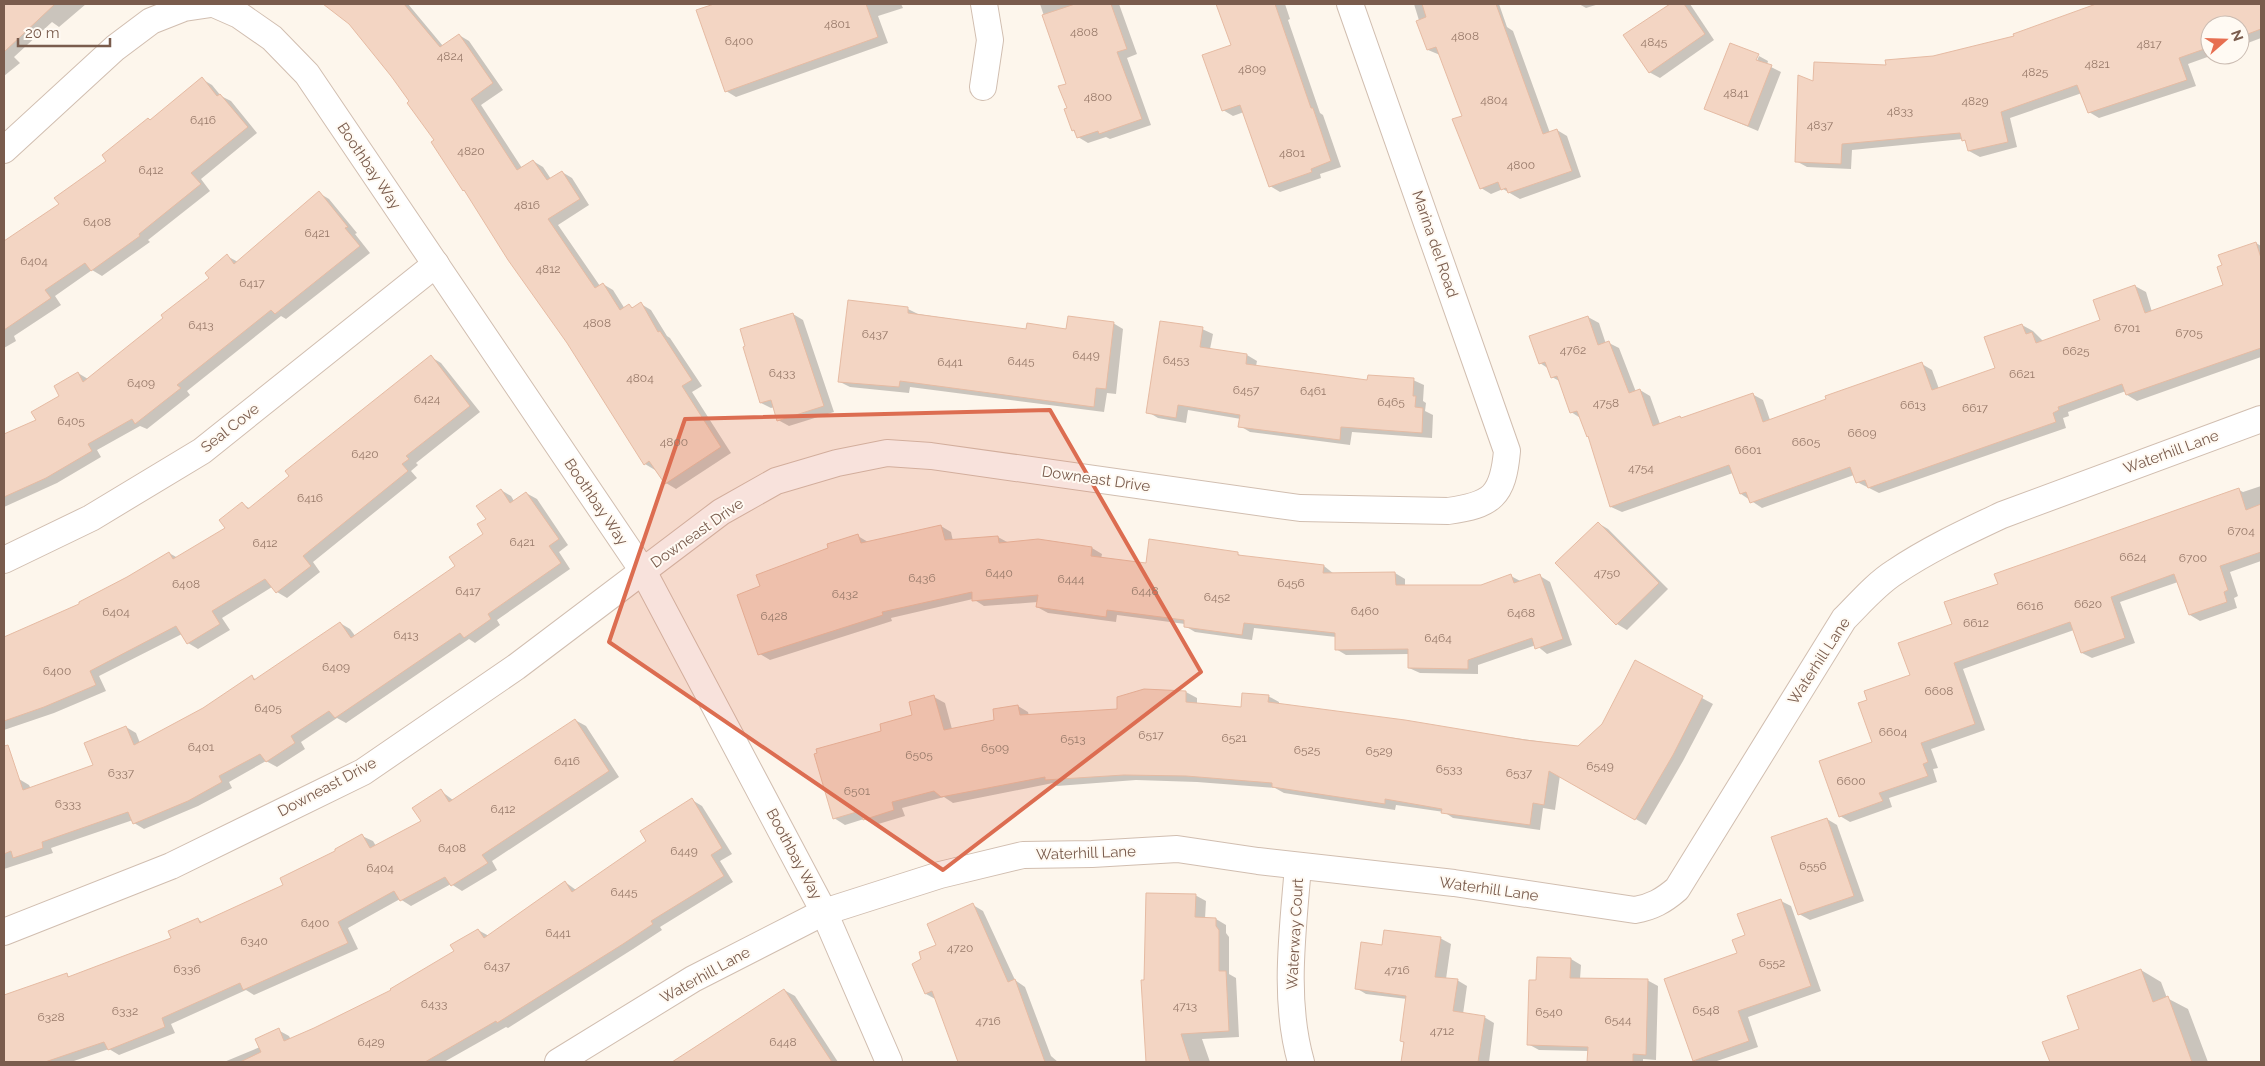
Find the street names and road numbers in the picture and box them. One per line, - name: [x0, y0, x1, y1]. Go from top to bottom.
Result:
- street label: Boothbay Way: [333, 119, 405, 213]
- street label: Marina del Road: [1408, 188, 1462, 300]
- street label: Seal Cove: [197, 400, 263, 456]
- street label: Waterhill Lane: [2121, 426, 2221, 478]
- street label: Boothbay Way: [560, 455, 632, 549]
- street label: Downeast Drive: [1041, 462, 1152, 496]
- street label: Downeast Drive: [647, 494, 747, 572]
- street label: Waterhill Lane: [1784, 614, 1854, 708]
- street label: Downeast Drive: [275, 753, 380, 821]
- street label: Boothbay Way: [762, 805, 826, 903]
- street label: Waterhill Lane: [1036, 842, 1136, 864]
- street label: Waterhill Lane: [1438, 873, 1540, 905]
- street label: Waterway Court: [1283, 878, 1307, 990]
- street label: Waterhill Lane: [657, 943, 753, 1007]

